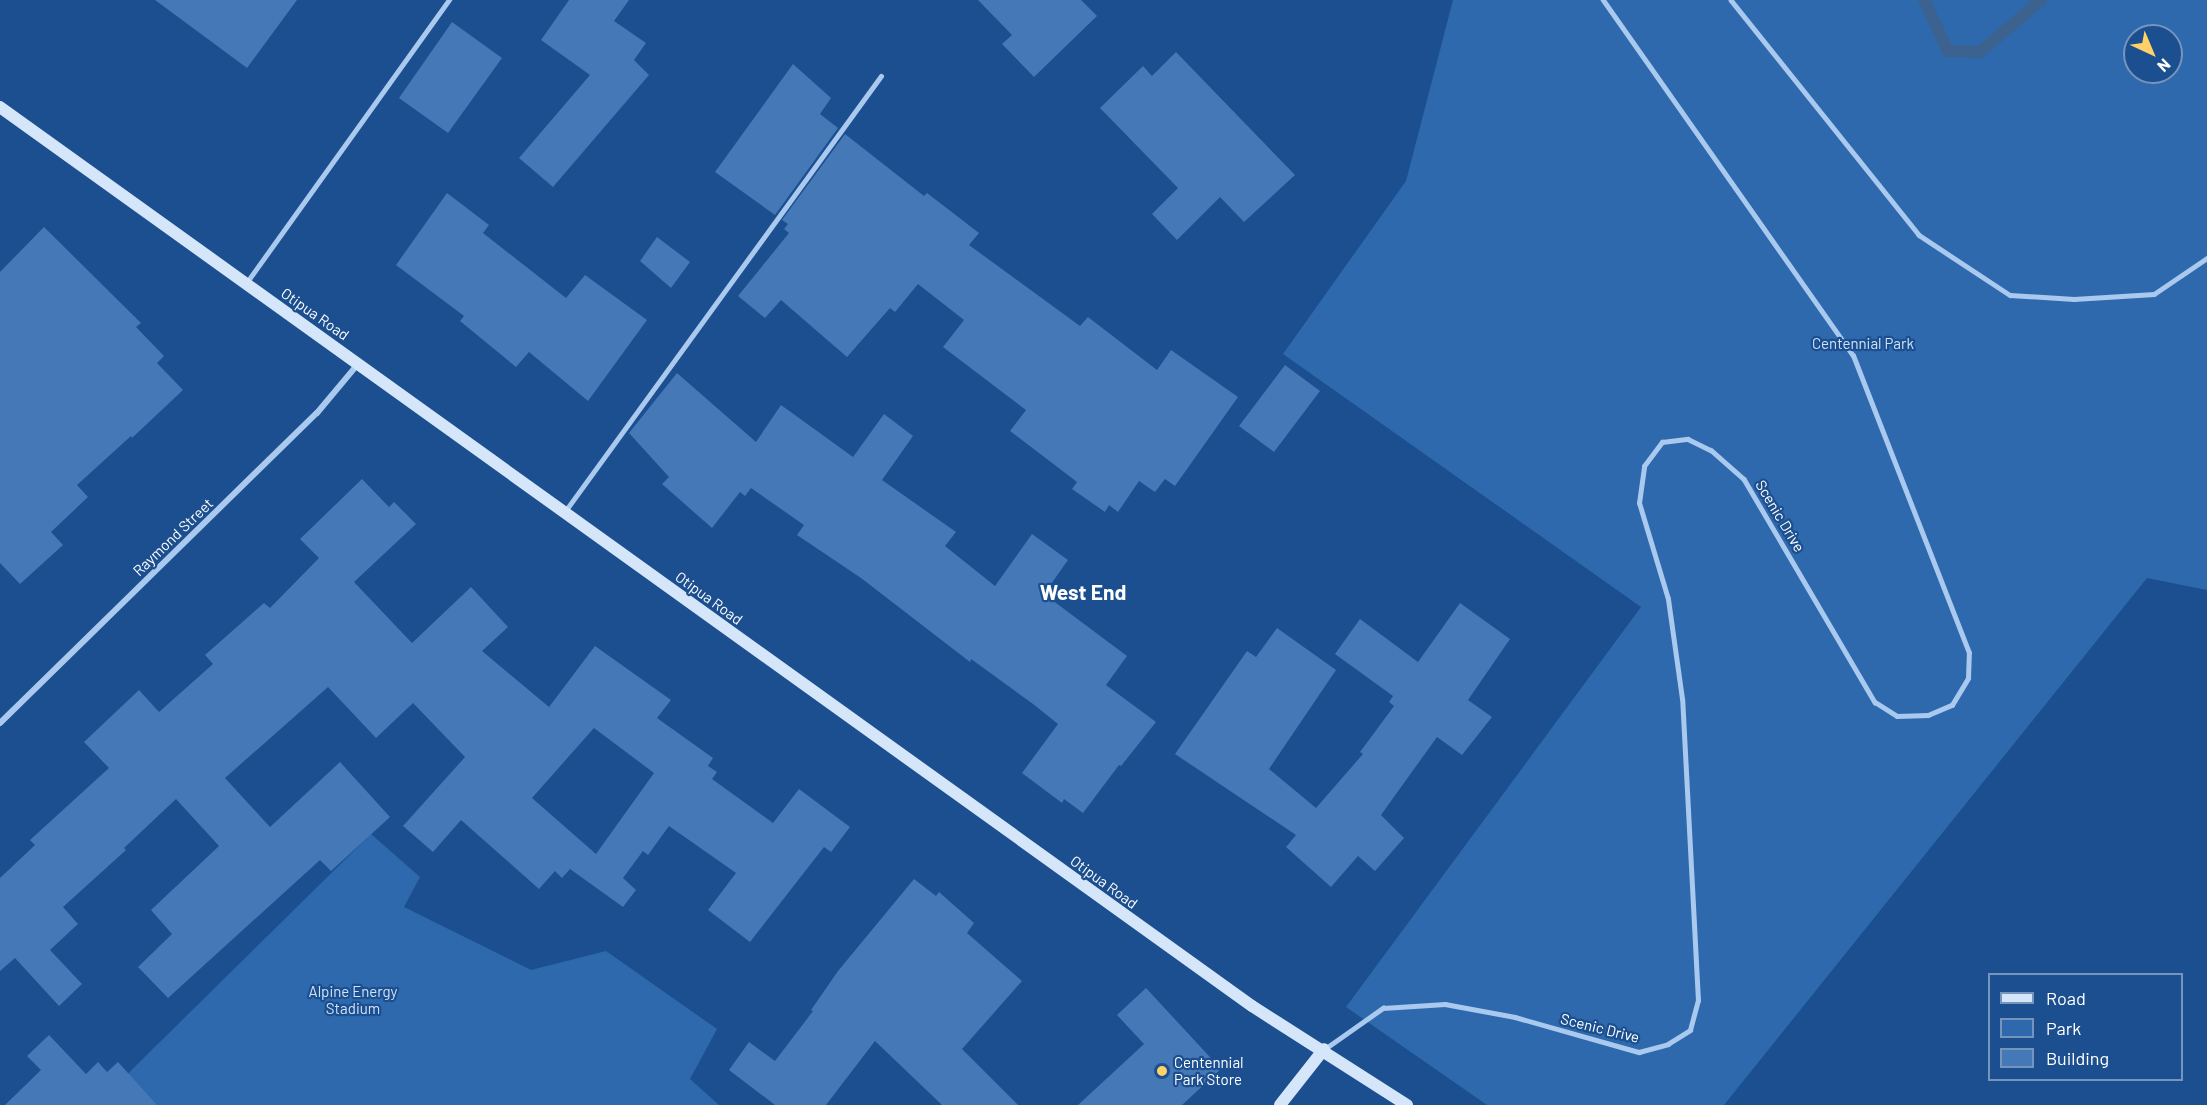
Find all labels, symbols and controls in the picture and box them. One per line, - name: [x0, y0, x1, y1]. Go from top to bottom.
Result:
- north arrow: [2123, 24, 2183, 84]
- text: N: [2154, 55, 2175, 76]
- street label: Otipua Road: [278, 284, 352, 344]
- park label: Centennial Park: [1812, 335, 1914, 353]
- street label: Scenic Drive: [1752, 477, 1808, 555]
- street label: Raymond Street: [129, 494, 217, 580]
- street label: Otipua Road: [672, 568, 746, 628]
- district label: West End: [1040, 579, 1126, 605]
- street label: Otipua Road: [1067, 852, 1141, 912]
- legend: [1988, 973, 2183, 1081]
- park label: Alpine Energy Stadium: [309, 982, 397, 1017]
- text: Road: [2046, 987, 2086, 1009]
- street label: Scenic Drive: [1559, 1010, 1641, 1046]
- text: Park: [2046, 1017, 2081, 1039]
- text: Building: [2046, 1047, 2109, 1069]
- place label: Centennial Park Store: [1174, 1053, 1244, 1088]
- marker: Centennial Park Store: [1155, 1064, 1169, 1078]

